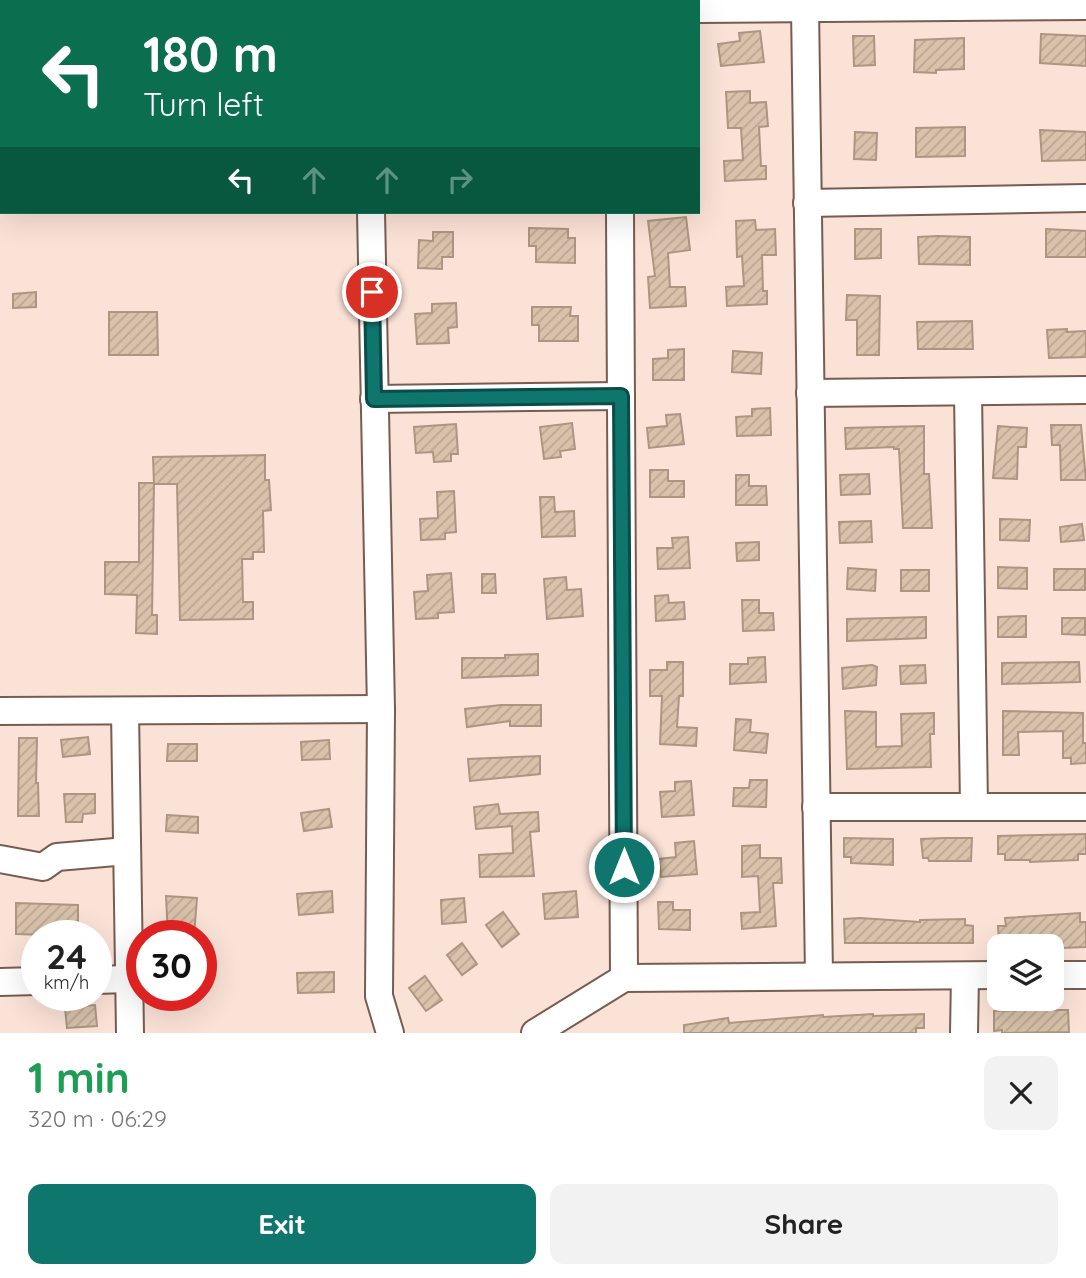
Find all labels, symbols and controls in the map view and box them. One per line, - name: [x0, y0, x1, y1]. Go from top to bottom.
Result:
- text: 180 m: [143, 23, 278, 84]
- icon: left: [28, 28, 119, 119]
- text: Turn left: [143, 84, 264, 124]
- icon: left: [222, 161, 260, 199]
- icon: ahead: [295, 161, 333, 199]
- icon: ahead: [368, 161, 406, 199]
- icon: right: [441, 161, 479, 199]
- pin: [342, 262, 402, 322]
- icon: arrive: [353, 273, 391, 311]
- position arrow: [587, 830, 661, 904]
- speed limit sign: 30: [126, 920, 217, 1011]
- text: 24: [46, 934, 87, 978]
- map controls: [987, 934, 1064, 1011]
- button: layers: [987, 934, 1064, 1011]
- text: km/h: [44, 971, 89, 994]
- text: 1 min: [28, 1051, 130, 1104]
- button: close: [984, 1056, 1058, 1130]
- text: 320 m · 06:29: [28, 1104, 167, 1133]
- button: Exit: [28, 1184, 536, 1264]
- button: Share: [550, 1184, 1058, 1264]

